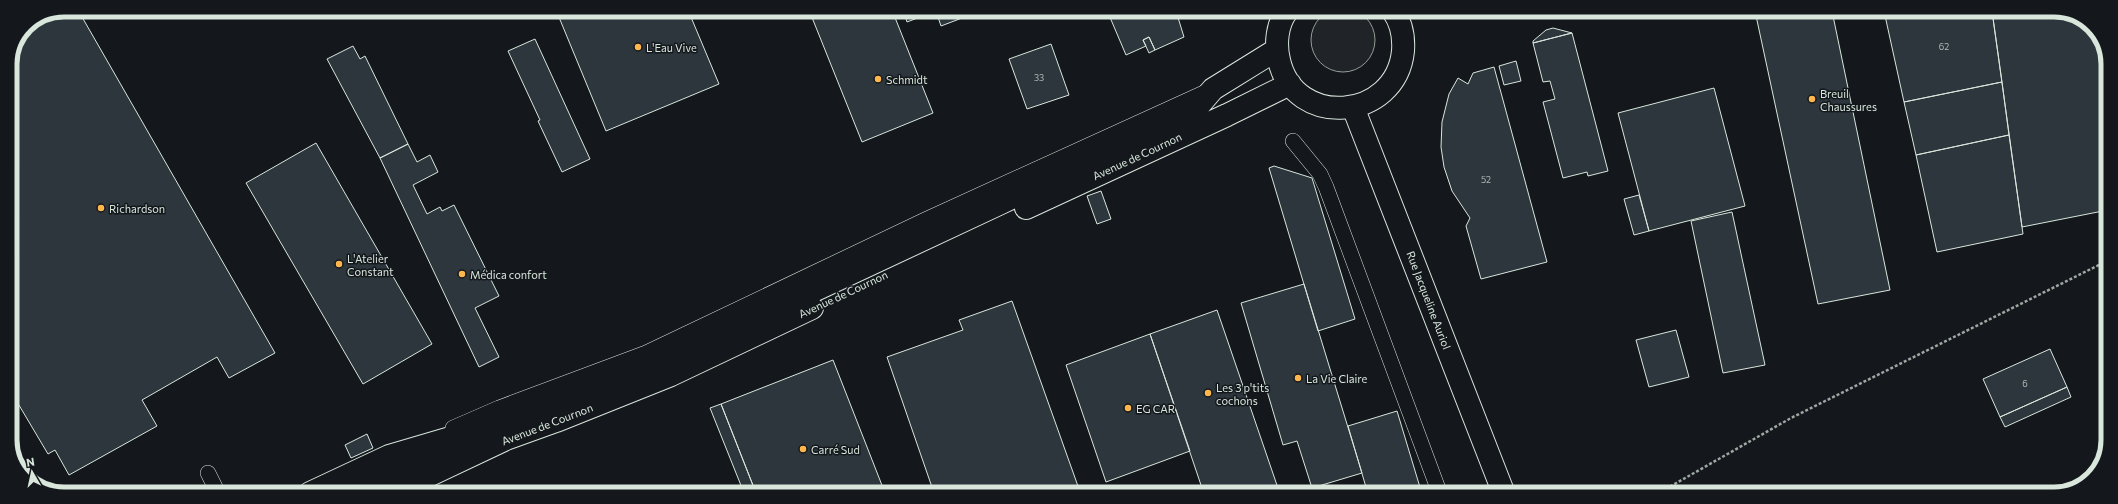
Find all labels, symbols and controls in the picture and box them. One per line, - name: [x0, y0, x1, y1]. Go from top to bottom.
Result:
- place label: L'Eau Vive: [646, 41, 697, 54]
- house number: 62: [1939, 41, 1949, 52]
- marker: L'Eau Vive: [633, 42, 643, 52]
- house number: 33: [1034, 72, 1044, 83]
- place label: Schmidt: [886, 73, 928, 86]
- marker: Schmidt: [873, 74, 883, 84]
- place label: Breuil Chaussures: [1820, 87, 1877, 113]
- marker: Breuil Chaussures: [1807, 94, 1817, 104]
- street label: Avenue de Cournon: [1090, 130, 1184, 182]
- house number: 52: [1481, 174, 1491, 185]
- place label: Richardson: [109, 202, 165, 215]
- marker: Richardson: [96, 203, 106, 213]
- street label: Rue Jacqueline Auriol: [1403, 249, 1454, 351]
- place label: L'Atelier Constant: [347, 252, 394, 278]
- marker: L'Atelier Constant: [334, 259, 344, 269]
- place label: Médica confort: [470, 268, 547, 281]
- street label: Avenue de Cournon: [796, 268, 890, 320]
- marker: Médica confort: [457, 269, 467, 279]
- place label: La Vie Claire: [1306, 372, 1368, 385]
- marker: La Vie Claire: [1293, 373, 1303, 383]
- house number: 6: [2022, 378, 2028, 389]
- place label: Les 3 p'tits cochons: [1216, 381, 1269, 407]
- marker: Les 3 p'tits cochons: [1203, 388, 1213, 398]
- street label: Avenue de Cournon: [499, 401, 595, 447]
- place label: EG CAR: [1136, 402, 1176, 415]
- marker: EG CAR: [1123, 403, 1133, 413]
- place label: Carré Sud: [811, 443, 860, 456]
- marker: Carré Sud: [798, 444, 808, 454]
- north arrow: [12, 452, 52, 492]
- text: N: [25, 455, 35, 469]

